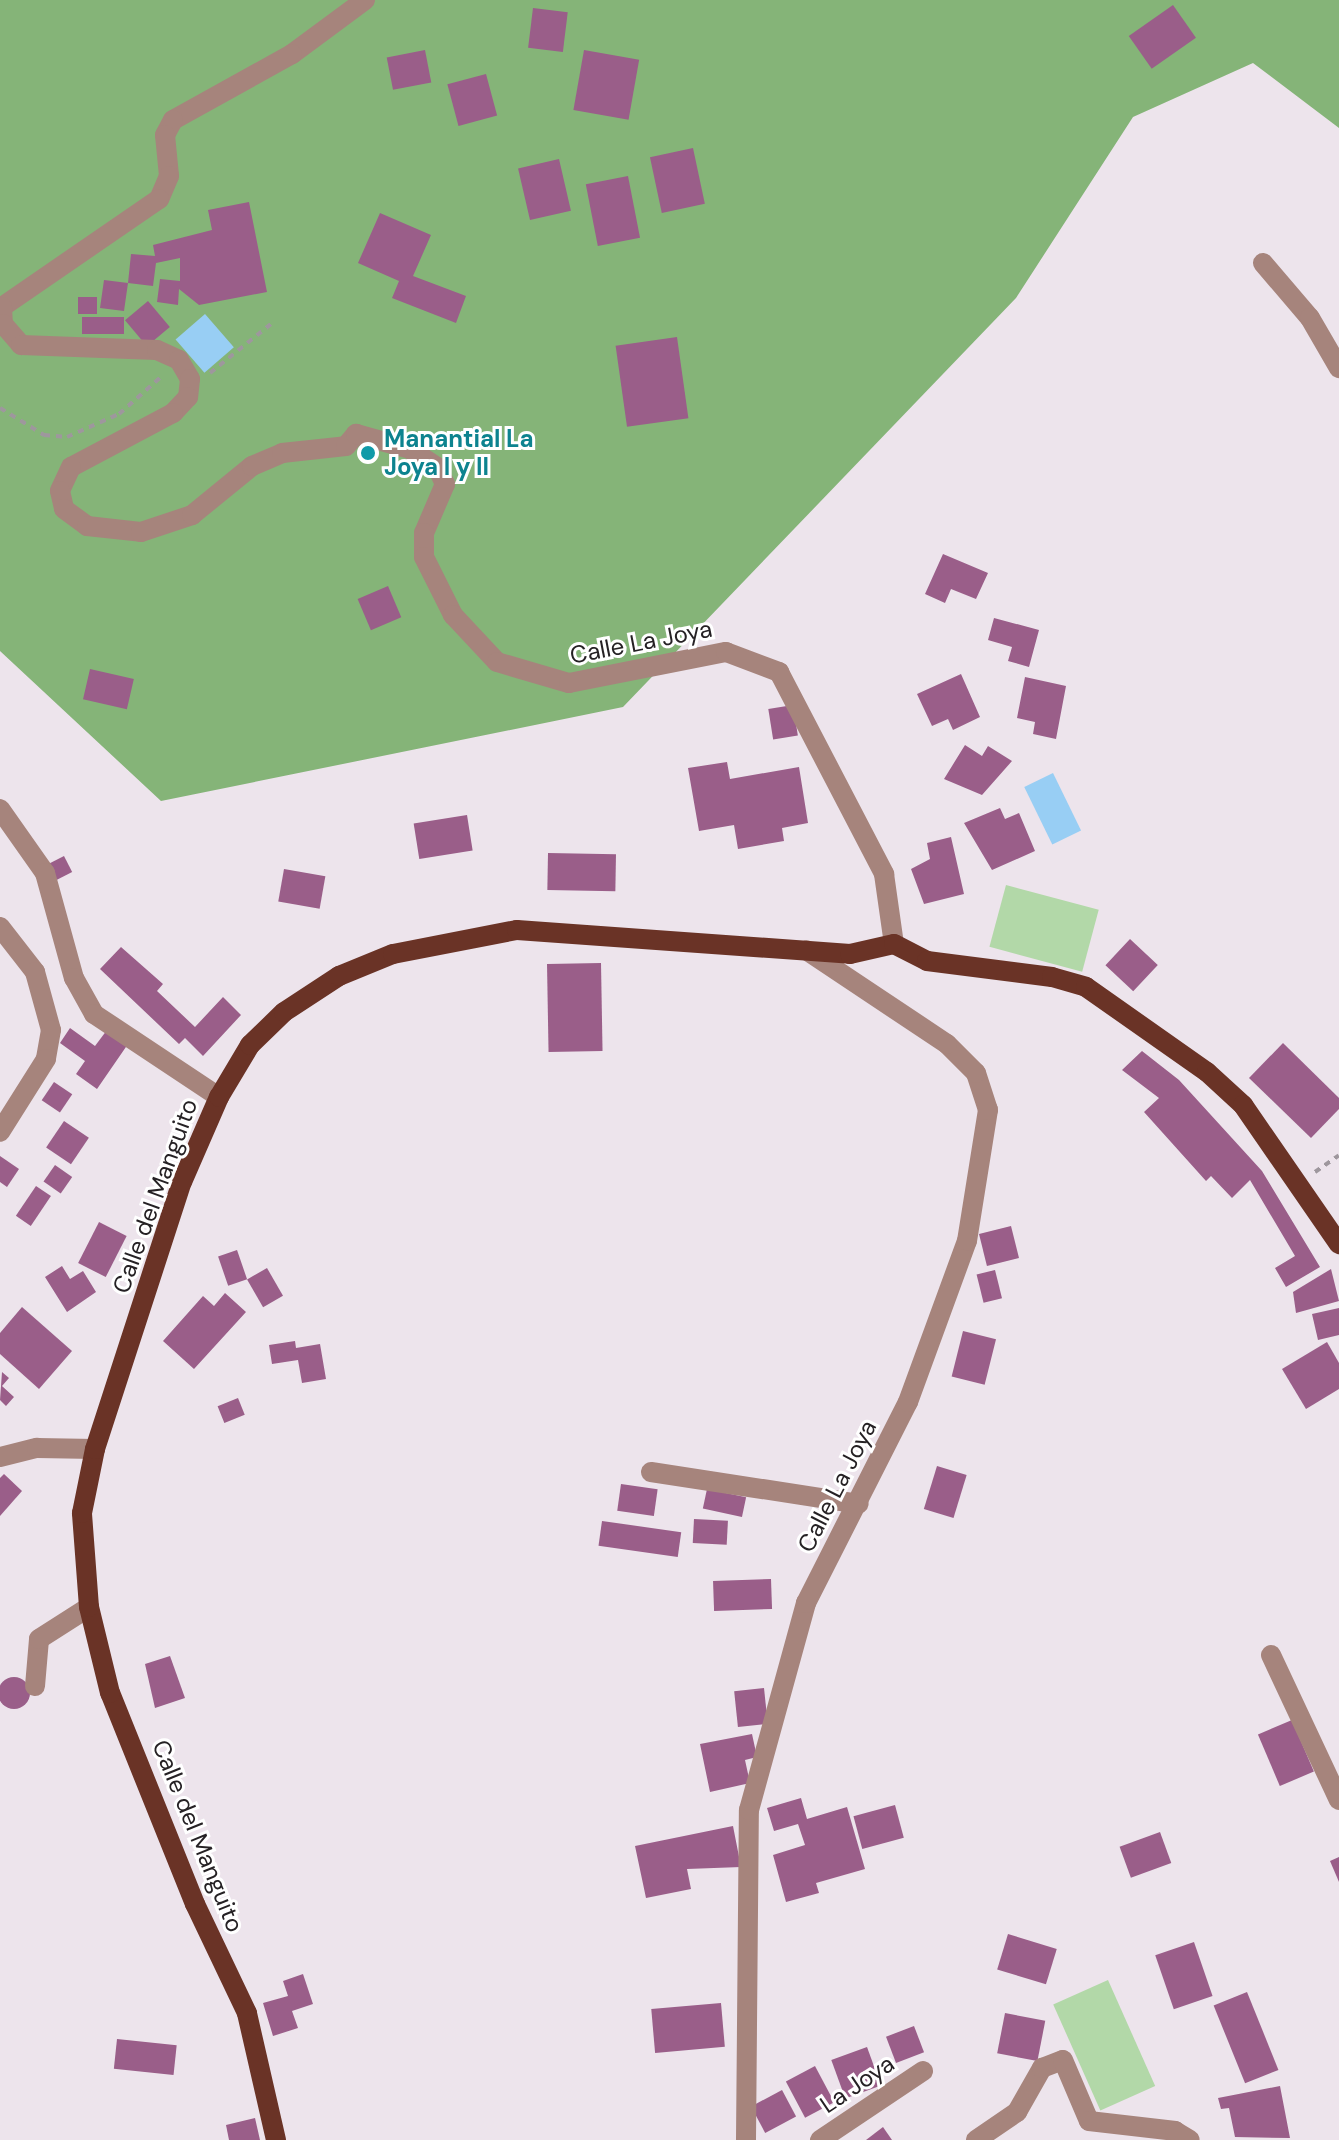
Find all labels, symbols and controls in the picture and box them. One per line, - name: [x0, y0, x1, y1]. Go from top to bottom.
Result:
- place label: Manantial La Joya I y II: [384, 425, 534, 481]
- marker: Manantial La Joya I y II: [359, 444, 377, 462]
- street label: Calle La Joya: [568, 614, 714, 670]
- street label: Calle del Manguito: [106, 1095, 204, 1297]
- street label: Calle La Joya: [791, 1415, 883, 1557]
- street label: Calle del Manguito: [146, 1736, 250, 1936]
- street label: La Joya: [815, 2049, 899, 2119]

